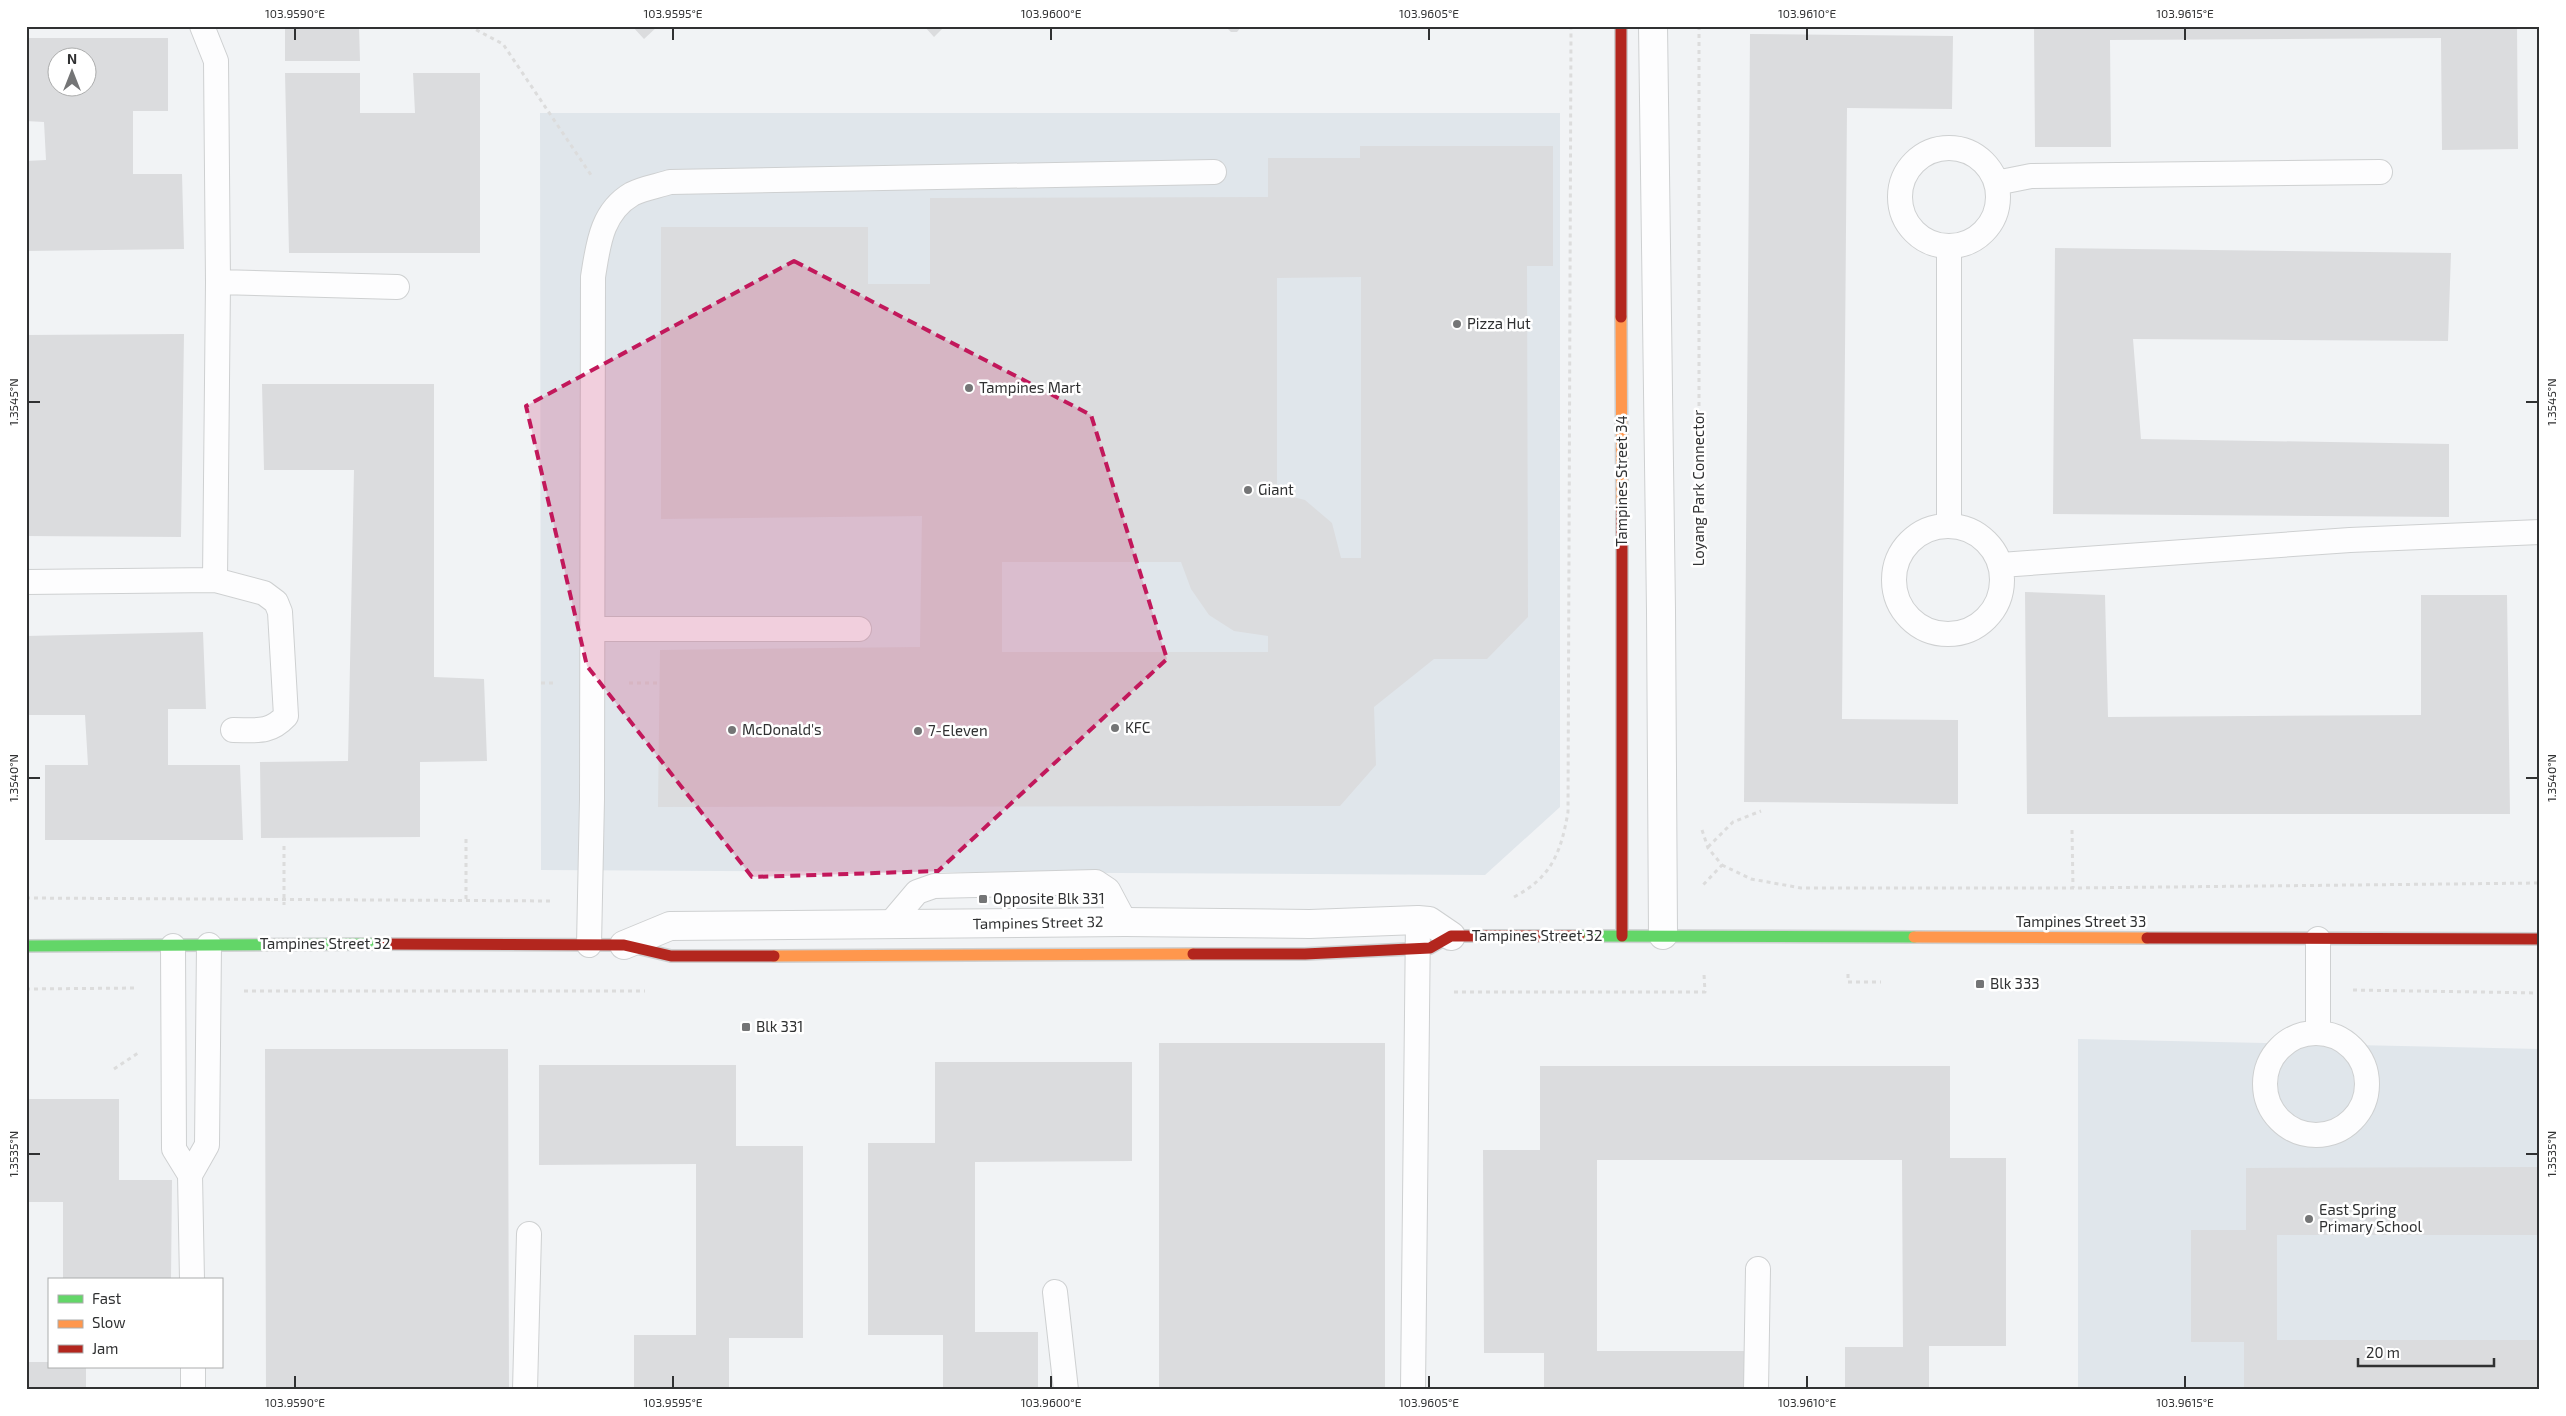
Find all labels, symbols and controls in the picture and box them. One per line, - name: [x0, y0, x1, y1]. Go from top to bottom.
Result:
- text: 103.9590°E: [265, 6, 325, 20]
- text: 103.9595°E: [643, 6, 703, 20]
- text: 103.9600°E: [1021, 6, 1082, 20]
- text: 103.9605°E: [1399, 6, 1459, 20]
- text: 103.9610°E: [1778, 6, 1836, 20]
- text: 103.9615°E: [2156, 6, 2214, 20]
- north arrow: [48, 48, 98, 98]
- text: N: [67, 50, 77, 67]
- place label: Pizza Hut: [1467, 314, 1531, 332]
- marker: Pizza Hut: [1451, 318, 1463, 330]
- text: 1.3545°N: [6, 378, 20, 426]
- place label: Tampines Mart: [979, 378, 1081, 396]
- text: 1.3545°N: [2544, 378, 2558, 426]
- marker: Tampines Mart: [963, 382, 975, 394]
- street label: Loyang Park Connector: [1689, 410, 1707, 566]
- street label: Tampines Street 34: [1612, 415, 1630, 547]
- place label: Giant: [1258, 480, 1294, 498]
- marker: Giant: [1242, 484, 1254, 496]
- place label: KFC: [1125, 718, 1151, 736]
- place label: McDonald's: [742, 720, 822, 738]
- place label: 7-Eleven: [928, 721, 988, 739]
- marker: KFC: [1109, 722, 1121, 734]
- marker: McDonald's: [726, 724, 738, 736]
- marker: 7-Eleven: [912, 725, 924, 737]
- text: 1.3540°N: [6, 754, 20, 802]
- text: 1.3540°N: [2544, 754, 2558, 802]
- place label: Opposite Blk 331: [993, 889, 1105, 907]
- marker: Opposite Blk 331: [977, 893, 989, 905]
- street label: Tampines Street 32: [973, 912, 1103, 932]
- street label: Tampines Street 33: [2016, 912, 2146, 930]
- street label: Tampines Street 32: [1472, 926, 1602, 944]
- street label: Tampines Street 32: [260, 934, 390, 952]
- place label: Blk 333: [1990, 974, 2040, 992]
- marker: Blk 333: [1974, 978, 1986, 990]
- place label: Blk 331: [756, 1017, 803, 1035]
- marker: Blk 331: [740, 1021, 752, 1033]
- text: 1.3535°N: [6, 1131, 20, 1177]
- text: 1.3535°N: [2544, 1131, 2558, 1177]
- place label: East Spring Primary School: [2319, 1200, 2422, 1235]
- marker: East Spring Primary School: [2303, 1213, 2315, 1225]
- legend: [48, 1278, 222, 1368]
- text: Fast: [92, 1289, 122, 1307]
- text: Slow: [92, 1313, 126, 1331]
- scale bar: [2358, 1336, 2495, 1368]
- text: Jam: [92, 1339, 118, 1357]
- text: 20 m: [2366, 1343, 2400, 1361]
- text: 103.9590°E: [265, 1395, 325, 1409]
- text: 103.9595°E: [643, 1395, 703, 1409]
- text: 103.9600°E: [1021, 1395, 1082, 1409]
- text: 103.9605°E: [1399, 1395, 1459, 1409]
- text: 103.9610°E: [1778, 1395, 1836, 1409]
- text: 103.9615°E: [2156, 1395, 2214, 1409]

